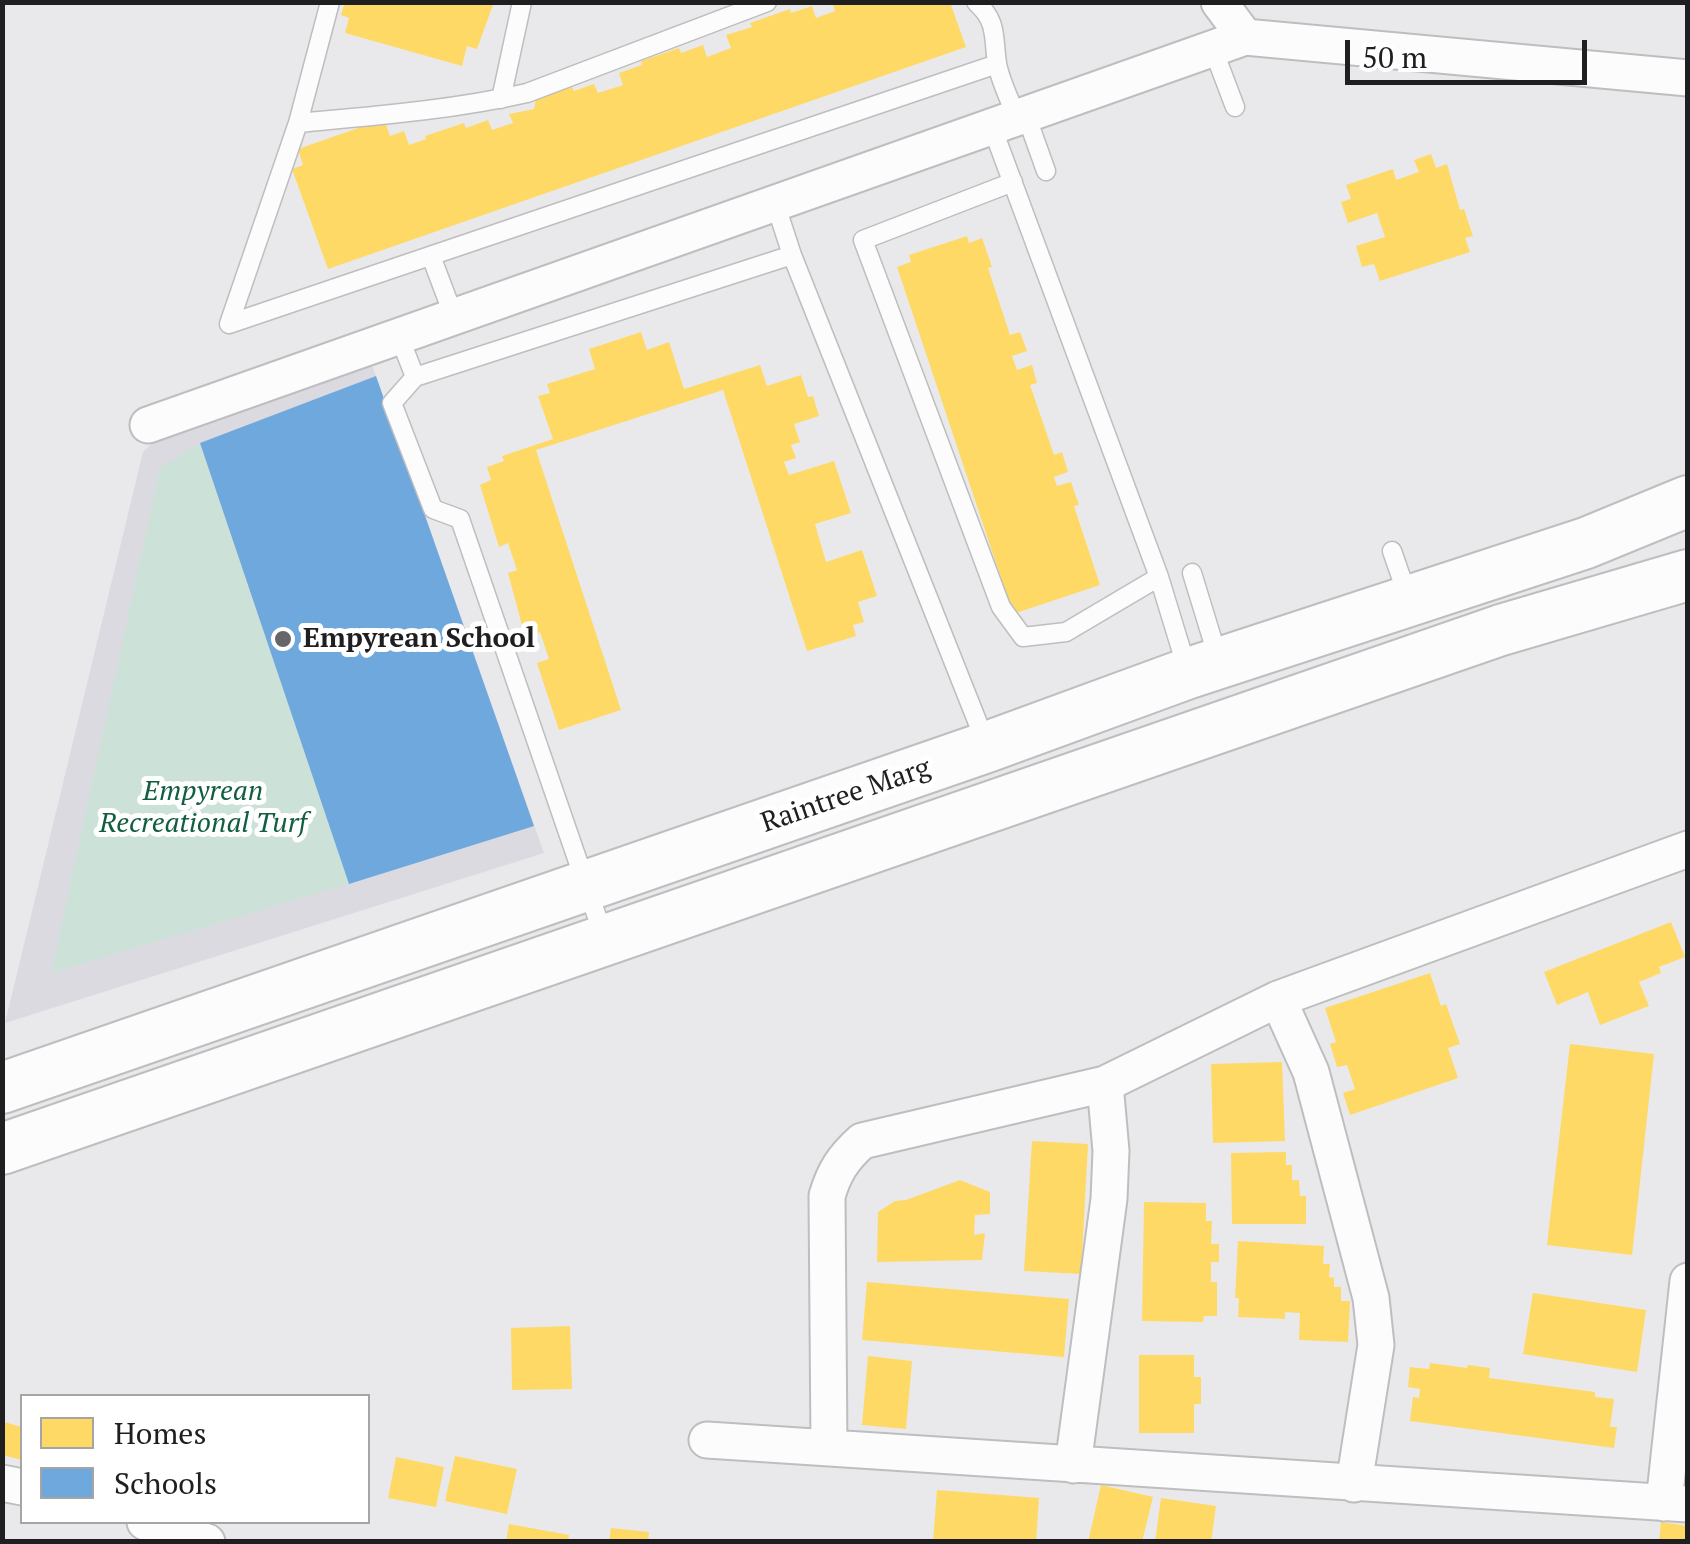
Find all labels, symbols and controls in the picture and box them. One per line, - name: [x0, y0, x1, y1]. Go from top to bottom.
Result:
- scale bar: [1350, 20, 1592, 82]
- text: 50 m: [1362, 37, 1427, 77]
- place label: Empyrean School: [303, 622, 535, 656]
- marker: Empyrean School: [272, 628, 294, 650]
- street label: Raintree Marg: [757, 751, 935, 841]
- park label: Empyrean Recreational Turf: [99, 775, 307, 841]
- legend: [20, 1394, 370, 1524]
- text: Homes: [114, 1413, 206, 1453]
- text: Schools: [114, 1463, 217, 1503]

